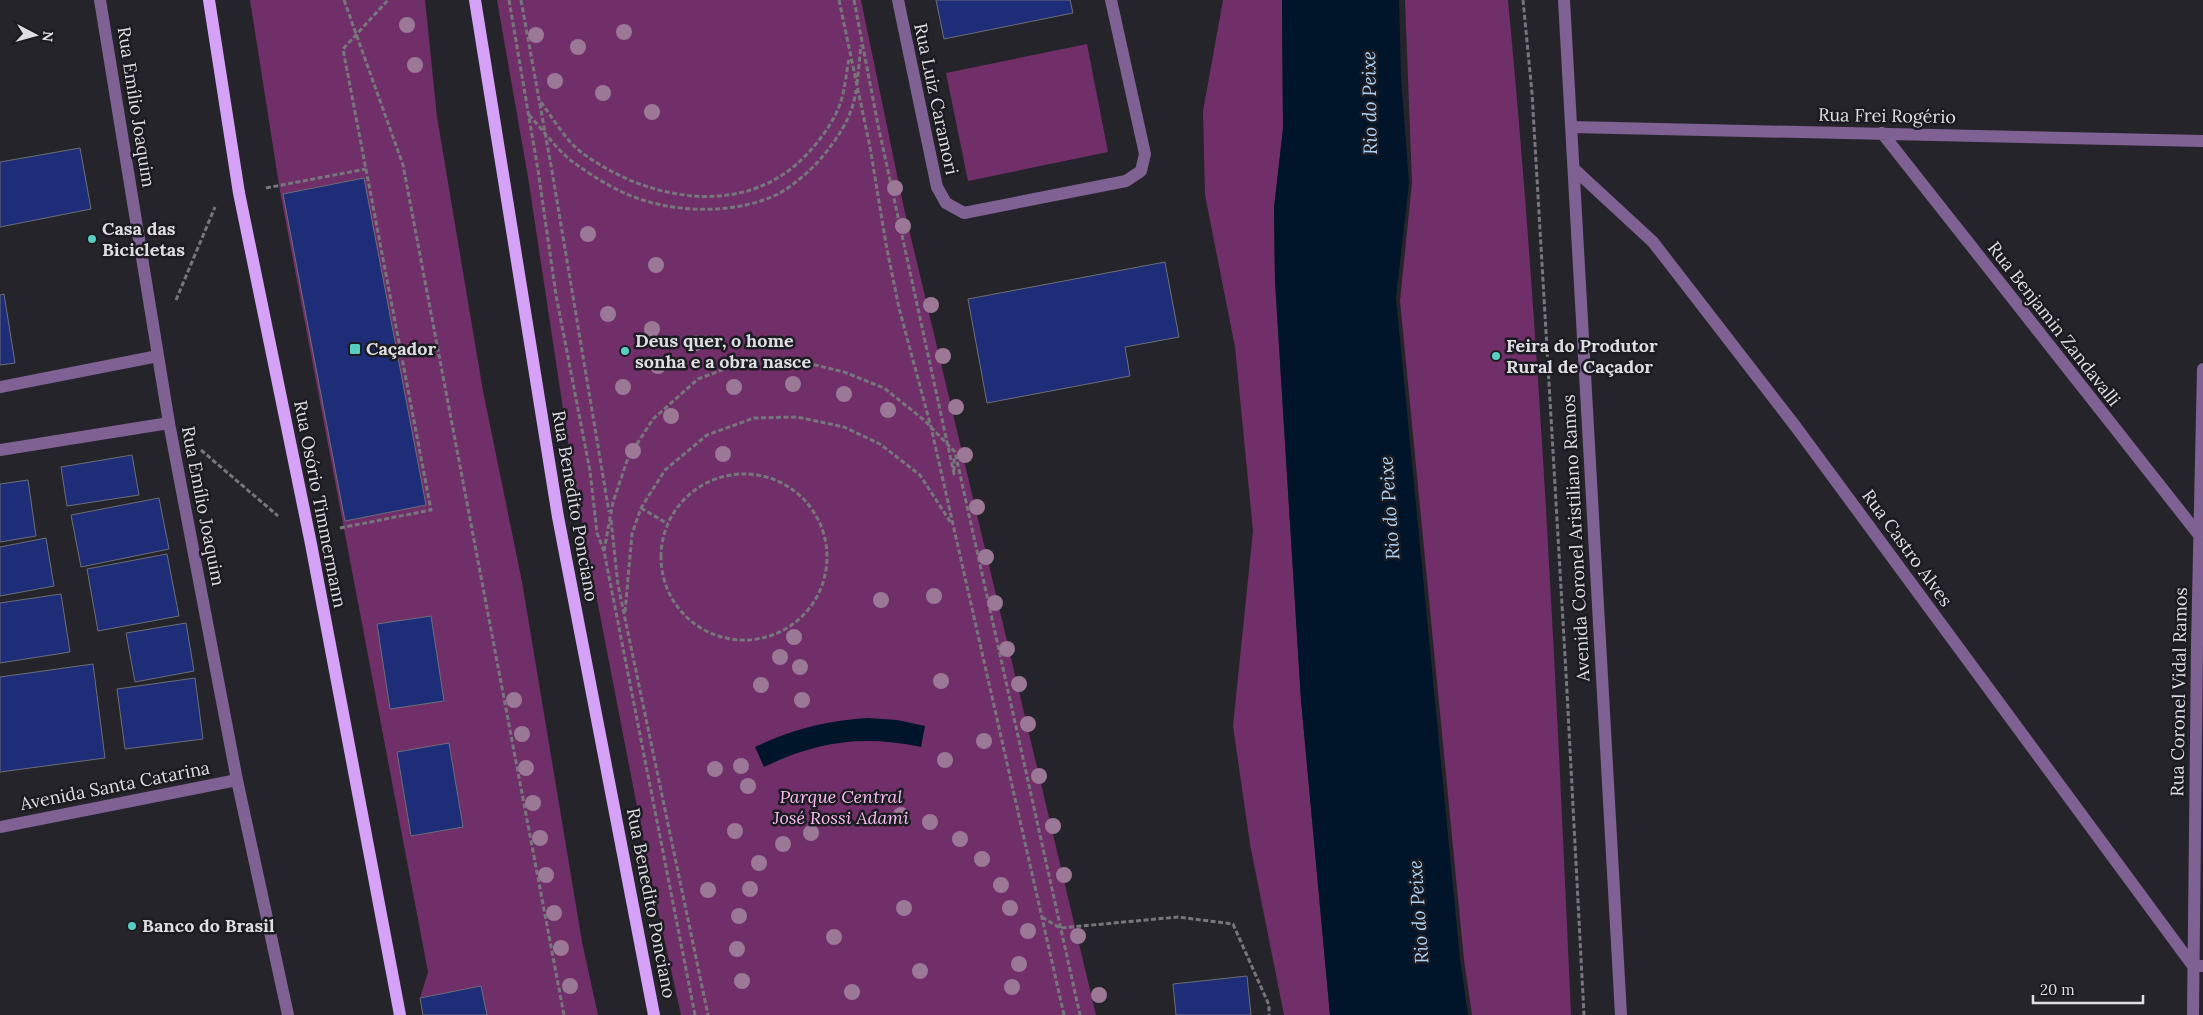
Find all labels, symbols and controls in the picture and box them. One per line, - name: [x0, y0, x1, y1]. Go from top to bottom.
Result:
- north arrow: [10, 10, 60, 60]
- street label: Rua Luiz Caramori: [909, 21, 964, 177]
- street label: Rua Emílio Joaquim: [112, 25, 161, 189]
- text: N: [38, 30, 57, 43]
- water label: Rio do Peixe: [1356, 51, 1382, 155]
- street label: Rua Frei Rogério: [1818, 103, 1956, 128]
- place label: Casa das Bicicletas: [102, 217, 185, 261]
- marker: Casa das Bicicletas: [86, 233, 98, 245]
- street label: Rua Benjamin Zandavalli: [1983, 237, 2126, 411]
- place label: Deus quer, o home sonha e a obra nasce: [635, 329, 811, 373]
- place label: Feira do Produtor Rural de Caçador: [1506, 334, 1658, 378]
- place label: Caçador: [366, 337, 436, 360]
- marker: Caçador: [348, 342, 362, 356]
- marker: Deus quer, o home sonha e a obra nasce: [619, 345, 631, 357]
- marker: Feira do Produtor Rural de Caçador: [1490, 350, 1502, 362]
- street label: Avenida Coronel Aristiliano Ramos: [1556, 394, 1595, 683]
- street label: Rua Osório Timmermann: [289, 398, 352, 610]
- street label: Rua Benedito Ponciano: [547, 409, 604, 603]
- street label: Rua Emílio Joaquim: [177, 424, 230, 588]
- water label: Rio do Peixe: [1373, 455, 1405, 561]
- street label: Rua Castro Alves: [1857, 485, 1958, 611]
- street label: Rua Coronel Vidal Ramos: [2165, 587, 2192, 797]
- street label: Avenida Santa Catarina: [17, 756, 212, 815]
- park label: Parque Central José Rossi Adami: [772, 785, 909, 829]
- street label: Rua Benedito Ponciano: [622, 806, 681, 1000]
- water label: Rio do Peixe: [1402, 859, 1434, 965]
- place label: Banco do Brasil: [142, 914, 275, 937]
- marker: Banco do Brasil: [126, 920, 138, 932]
- scale bar: [2033, 972, 2143, 1004]
- text: 20 m: [2040, 980, 2075, 999]

